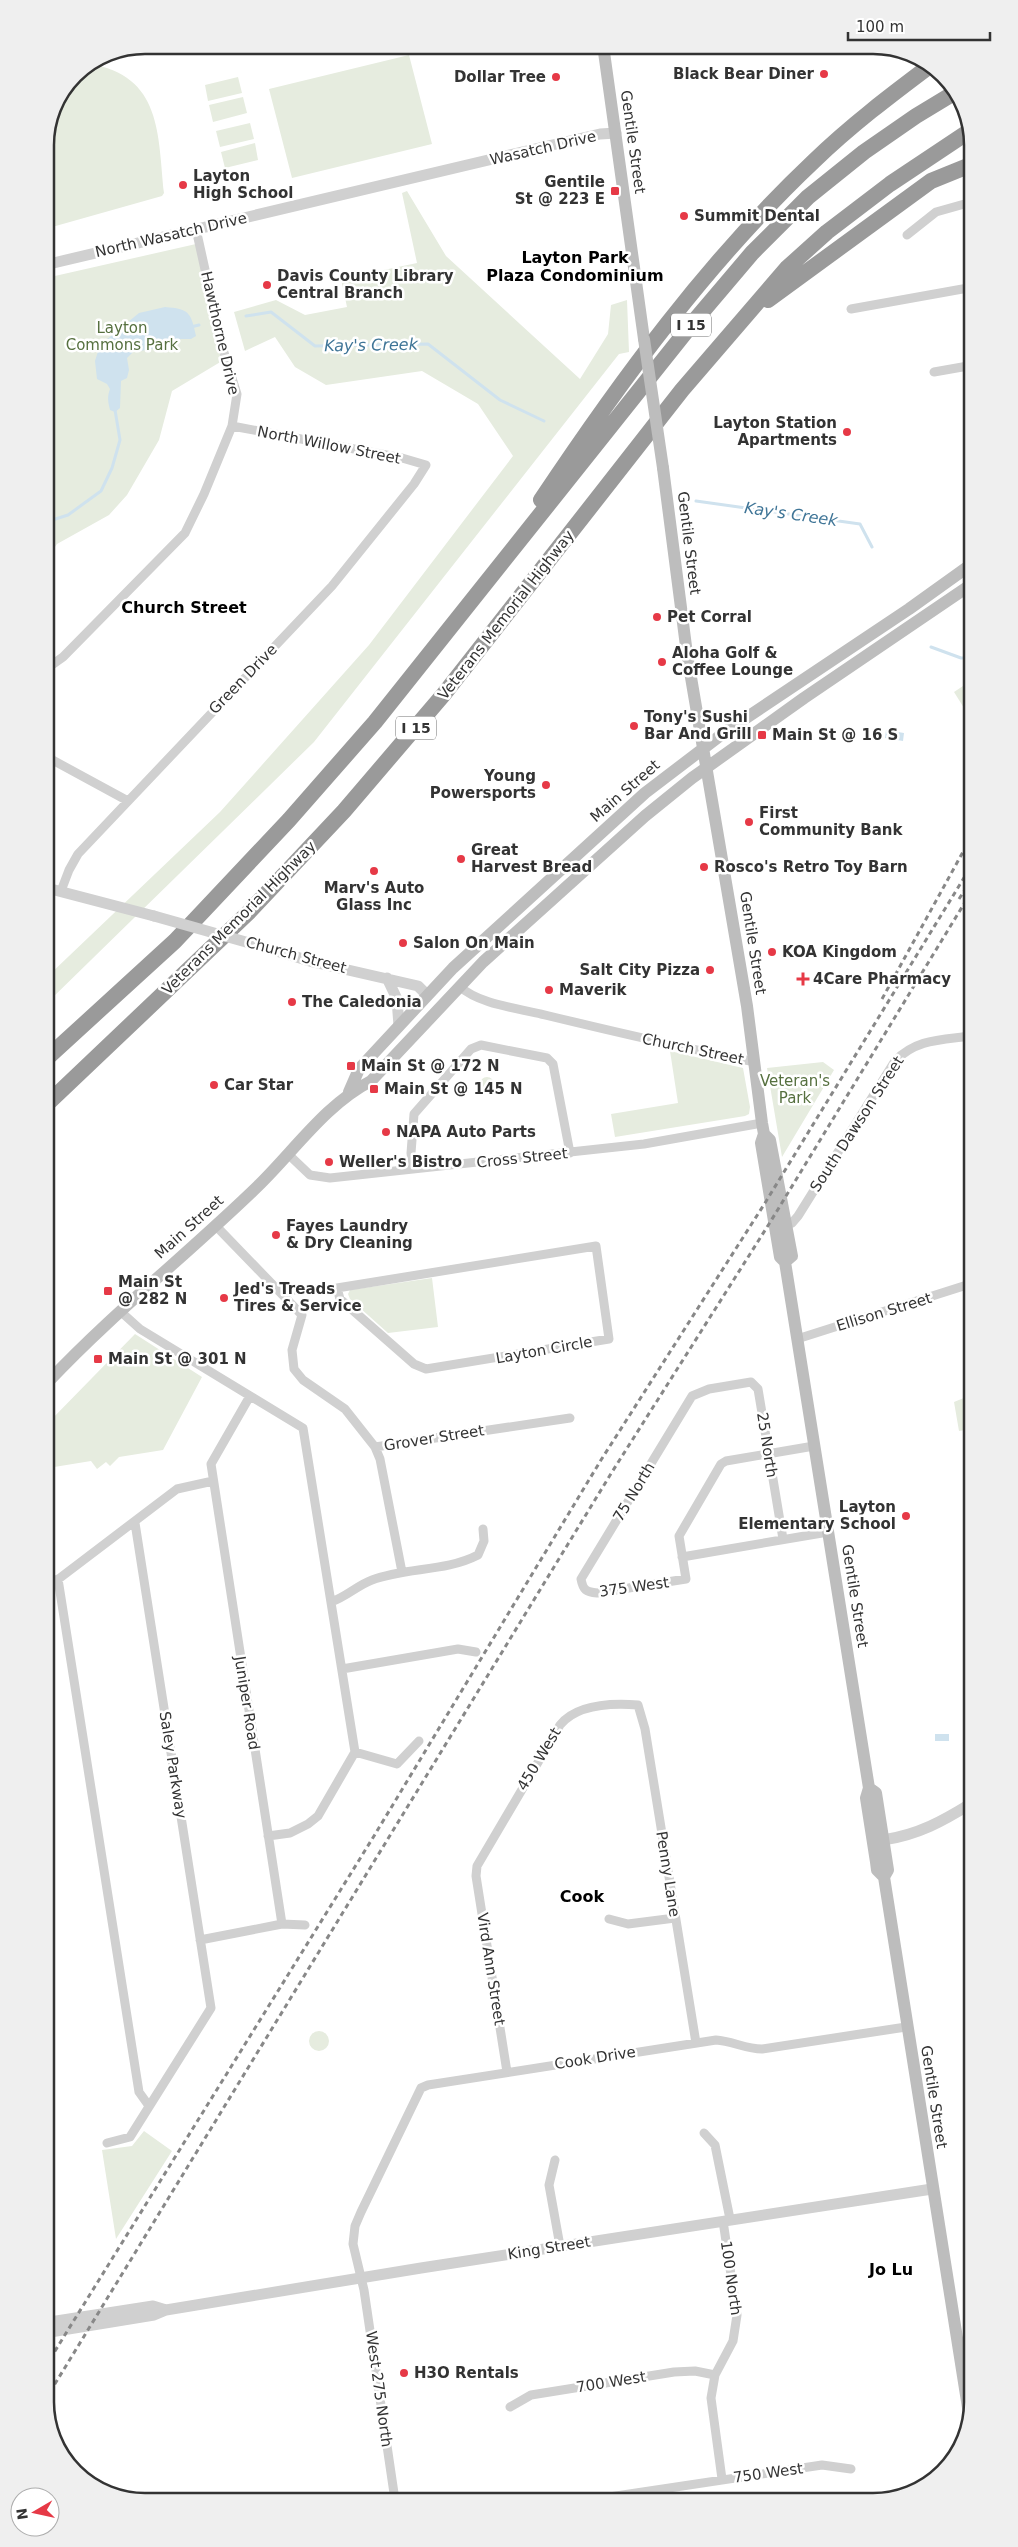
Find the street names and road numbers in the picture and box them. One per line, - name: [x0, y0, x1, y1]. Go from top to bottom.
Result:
- street label: Gentile Street: [617, 89, 649, 195]
- street label: Wasatch Drive: [488, 127, 598, 169]
- street label: North Wasatch Drive: [93, 209, 249, 261]
- street label: Hawthorne Drive: [197, 269, 243, 397]
- road number: I 15: [671, 314, 711, 336]
- street label: North Willow Street: [256, 422, 402, 468]
- street label: Gentile Street: [674, 490, 704, 596]
- street label: Veterans Memorial Highway: [434, 527, 578, 703]
- street label: Green Drive: [205, 640, 281, 718]
- road number: I 15: [396, 716, 436, 740]
- street label: Main Street: [587, 756, 664, 826]
- street label: Veterans Memorial Highway: [158, 837, 320, 999]
- street label: Gentile Street: [736, 890, 770, 996]
- street label: Church Street: [244, 933, 348, 977]
- street label: Church Street: [641, 1029, 746, 1069]
- street label: South Dawson Street: [806, 1053, 908, 1195]
- street label: Cross Street: [476, 1144, 569, 1172]
- street label: Main Street: [151, 1191, 227, 1263]
- street label: Ellison Street: [834, 1289, 934, 1335]
- street label: Layton Circle: [494, 1333, 594, 1367]
- street label: 25 North: [753, 1411, 781, 1479]
- street label: Grover Street: [383, 1421, 486, 1455]
- street label: 75 North: [609, 1459, 659, 1525]
- street label: Gentile Street: [838, 1543, 872, 1649]
- street label: 375 West: [598, 1573, 670, 1601]
- street label: Juniper Road: [231, 1654, 263, 1751]
- street label: Saley Parkway: [156, 1710, 190, 1820]
- street label: 450 West: [513, 1724, 565, 1794]
- street label: Penny Lane: [652, 1830, 684, 1918]
- street label: Vird Ann Street: [473, 1911, 509, 2027]
- street label: Cook Drive: [553, 2043, 637, 2073]
- street label: Gentile Street: [917, 2044, 951, 2150]
- street label: King Street: [506, 2233, 592, 2263]
- street label: 100 North: [717, 2239, 745, 2317]
- street label: West 275 North: [362, 2330, 396, 2448]
- street label: 700 West: [575, 2368, 647, 2396]
- street label: 750 West: [732, 2459, 804, 2487]

